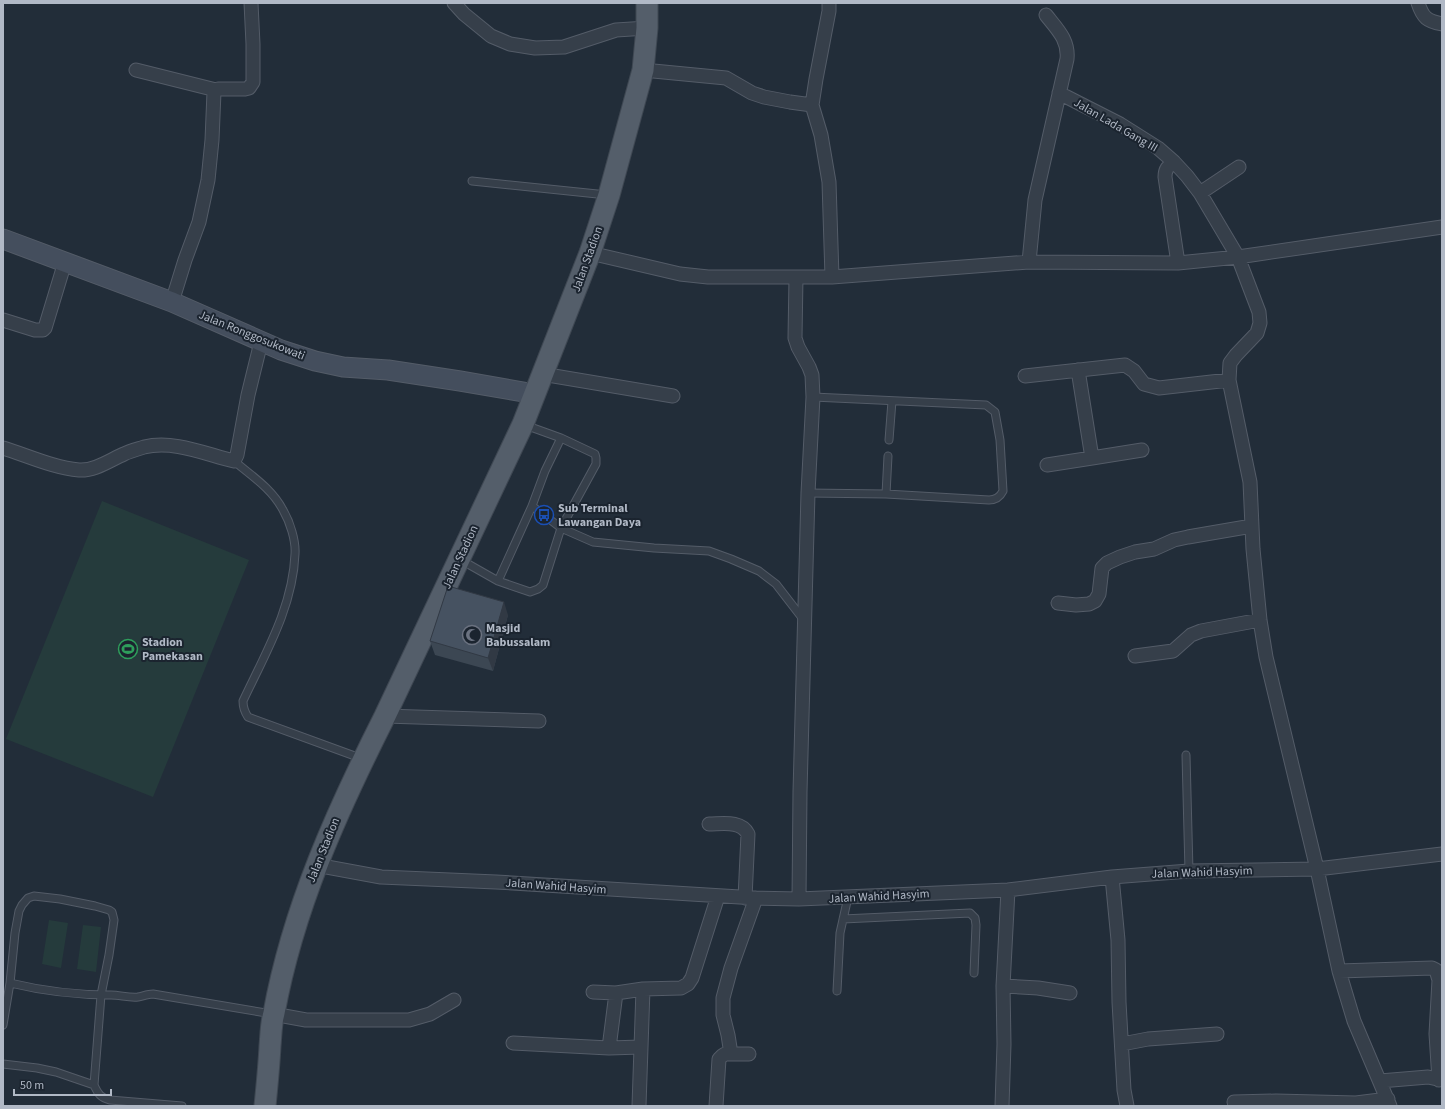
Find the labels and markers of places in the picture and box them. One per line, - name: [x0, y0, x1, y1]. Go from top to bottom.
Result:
- place label: Sub Terminal Lawangan Daya: [558, 500, 641, 531]
- bus stop icon: Sub Terminal Lawangan Daya: [533, 504, 555, 526]
- place label: Masjid Babussalam: [486, 620, 550, 651]
- mosque icon: Masjid Babussalam: [461, 624, 483, 646]
- place label: Stadion Pamekasan: [142, 634, 203, 665]
- sports icon: Stadion Pamekasan: [117, 638, 139, 660]

